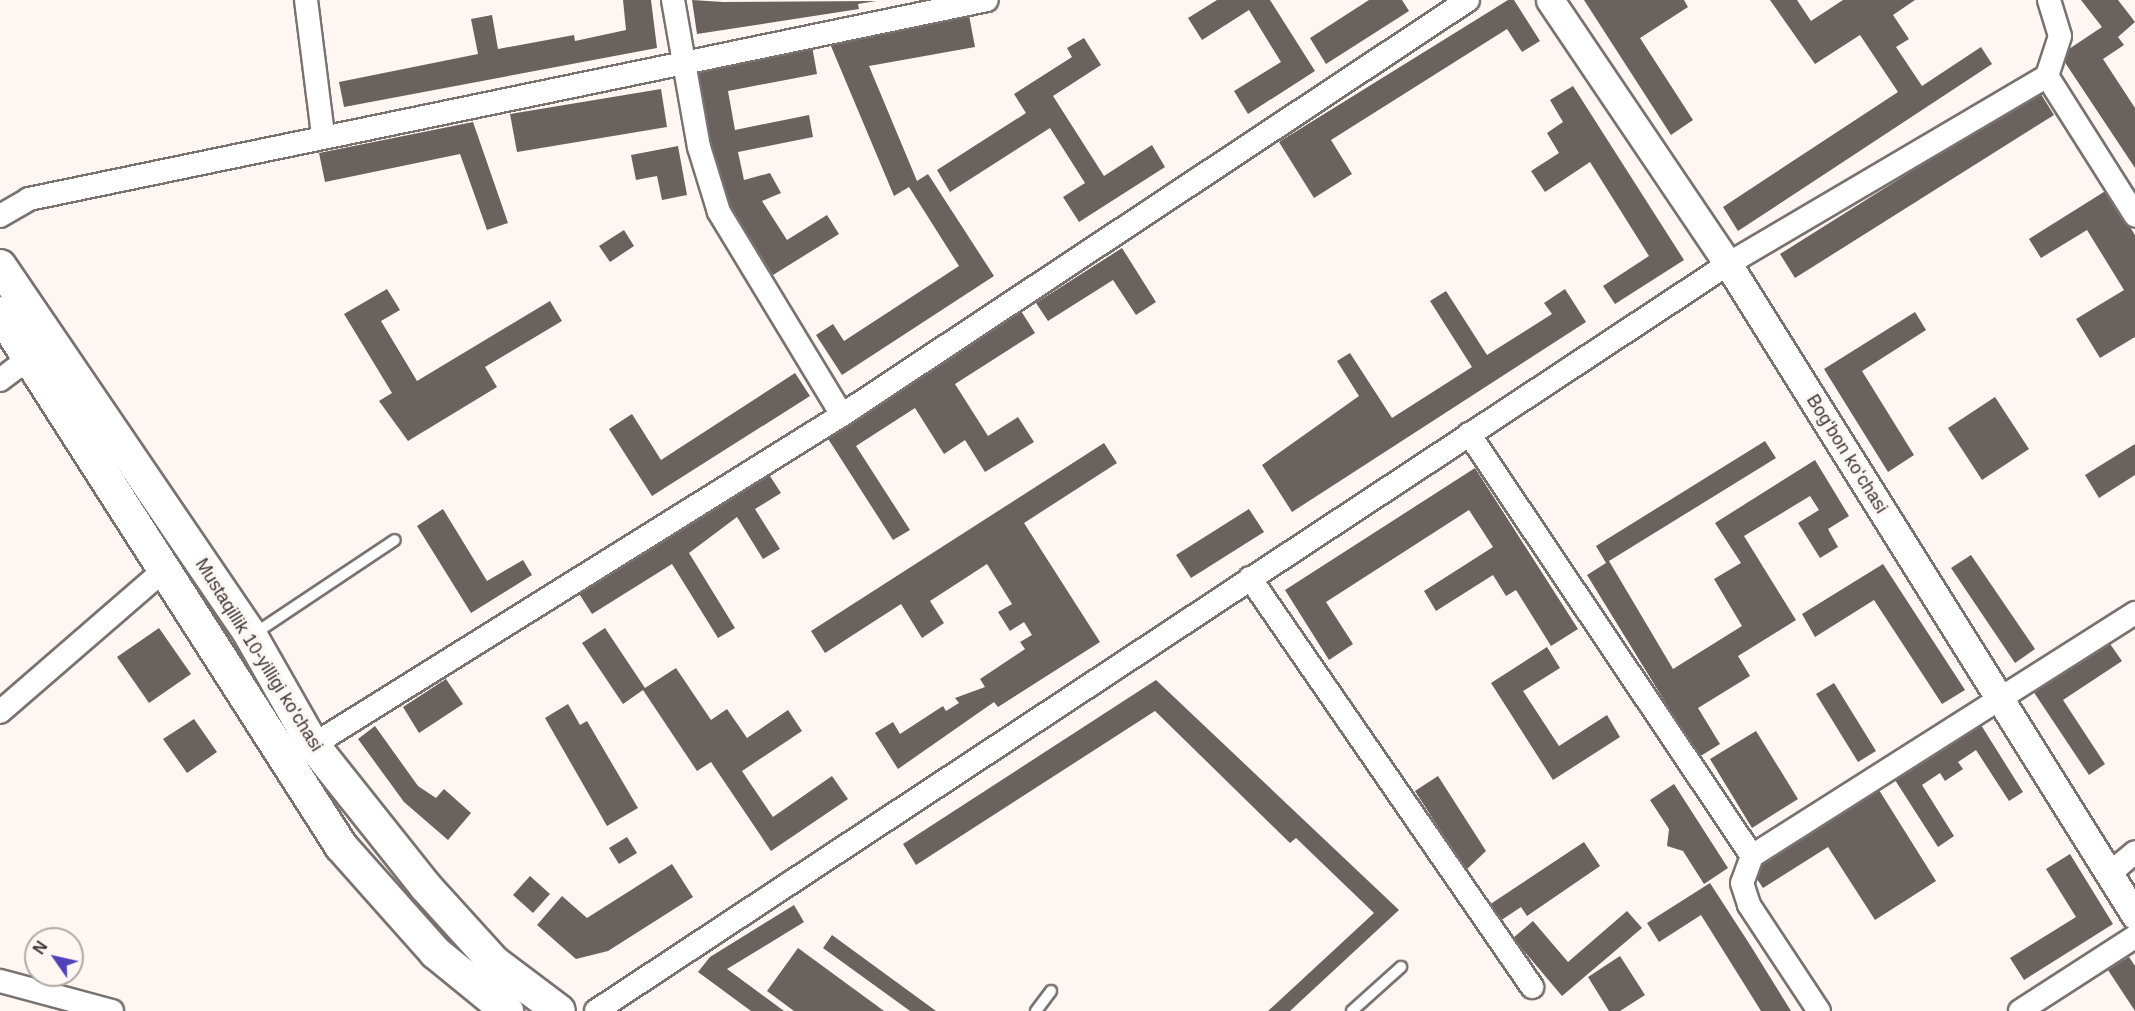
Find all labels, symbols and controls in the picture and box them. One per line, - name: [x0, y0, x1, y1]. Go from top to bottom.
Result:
- street label: Bogʻbon koʻchasi: [1802, 391, 1892, 517]
- street label: Mustaqillik 10-yilligi ko'chasi: [191, 555, 327, 755]
- north arrow: [24, 927, 84, 987]
- text: N: [30, 938, 51, 957]

